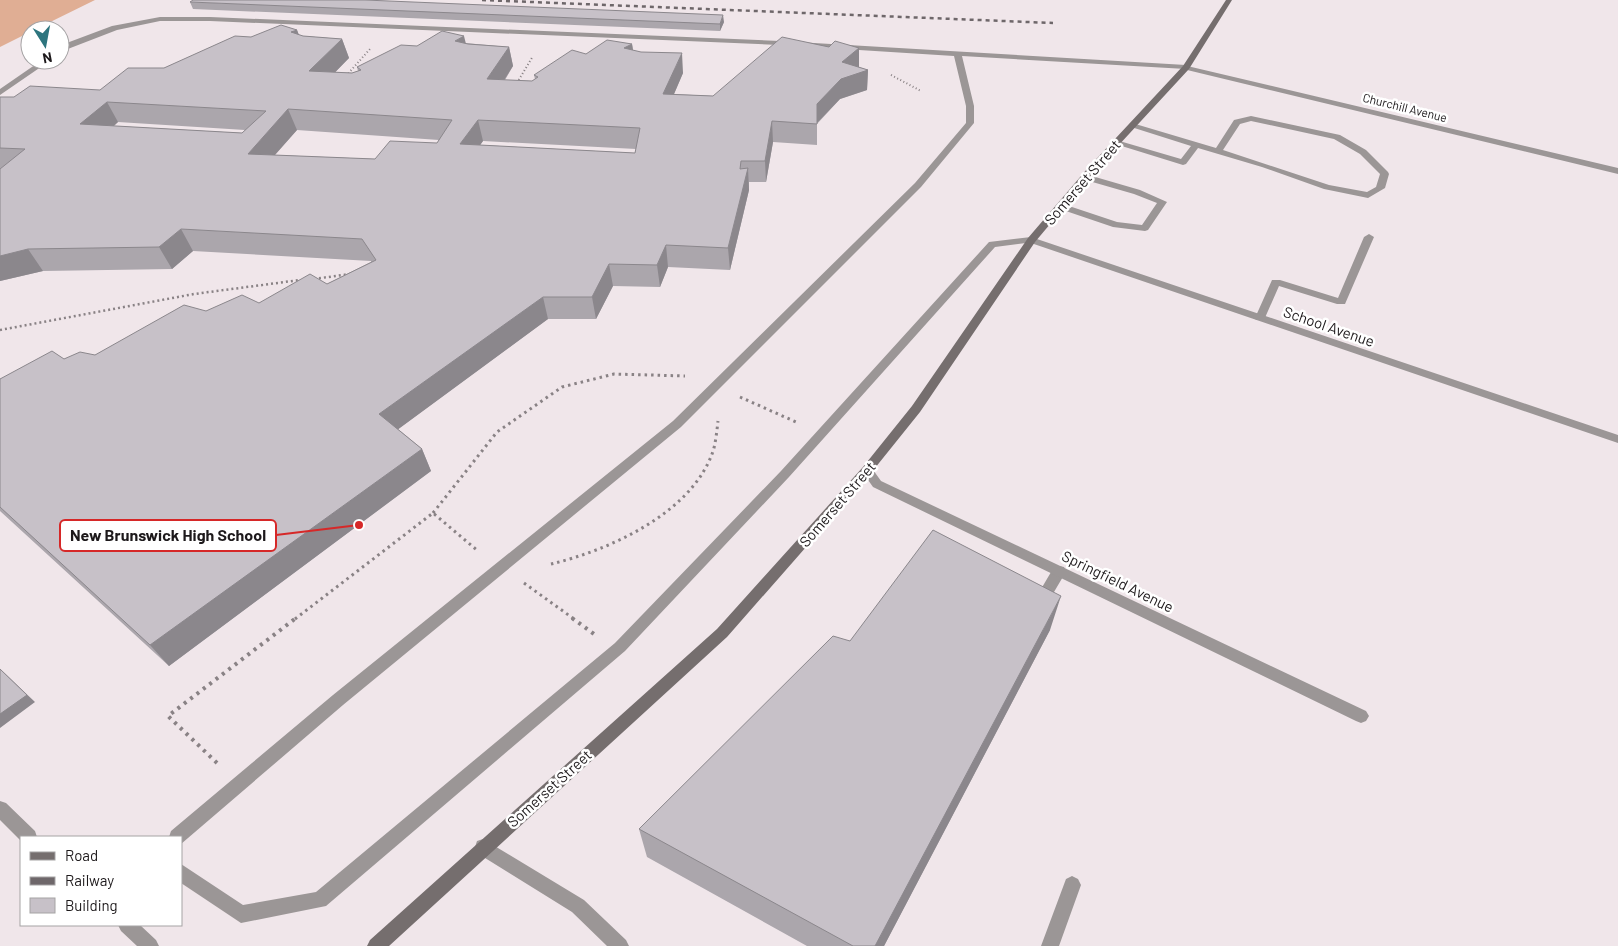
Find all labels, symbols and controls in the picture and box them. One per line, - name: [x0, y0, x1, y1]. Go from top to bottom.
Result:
- north arrow: [20, 20, 70, 70]
- text: N: [41, 49, 54, 67]
- street label: Churchill Avenue: [1361, 90, 1449, 124]
- street label: Somerset Street: [1040, 136, 1124, 228]
- street label: School Avenue: [1281, 302, 1377, 350]
- street label: Somerset Street: [795, 458, 879, 550]
- callout: New Brunswick High School: [60, 520, 276, 551]
- text: New Brunswick High School: [70, 525, 266, 544]
- street label: Springfield Avenue: [1059, 546, 1177, 616]
- street label: Somerset Street: [503, 745, 595, 831]
- legend: [20, 836, 182, 926]
- text: Road: [65, 846, 98, 864]
- text: Railway: [65, 871, 114, 889]
- text: Building: [65, 896, 118, 914]

